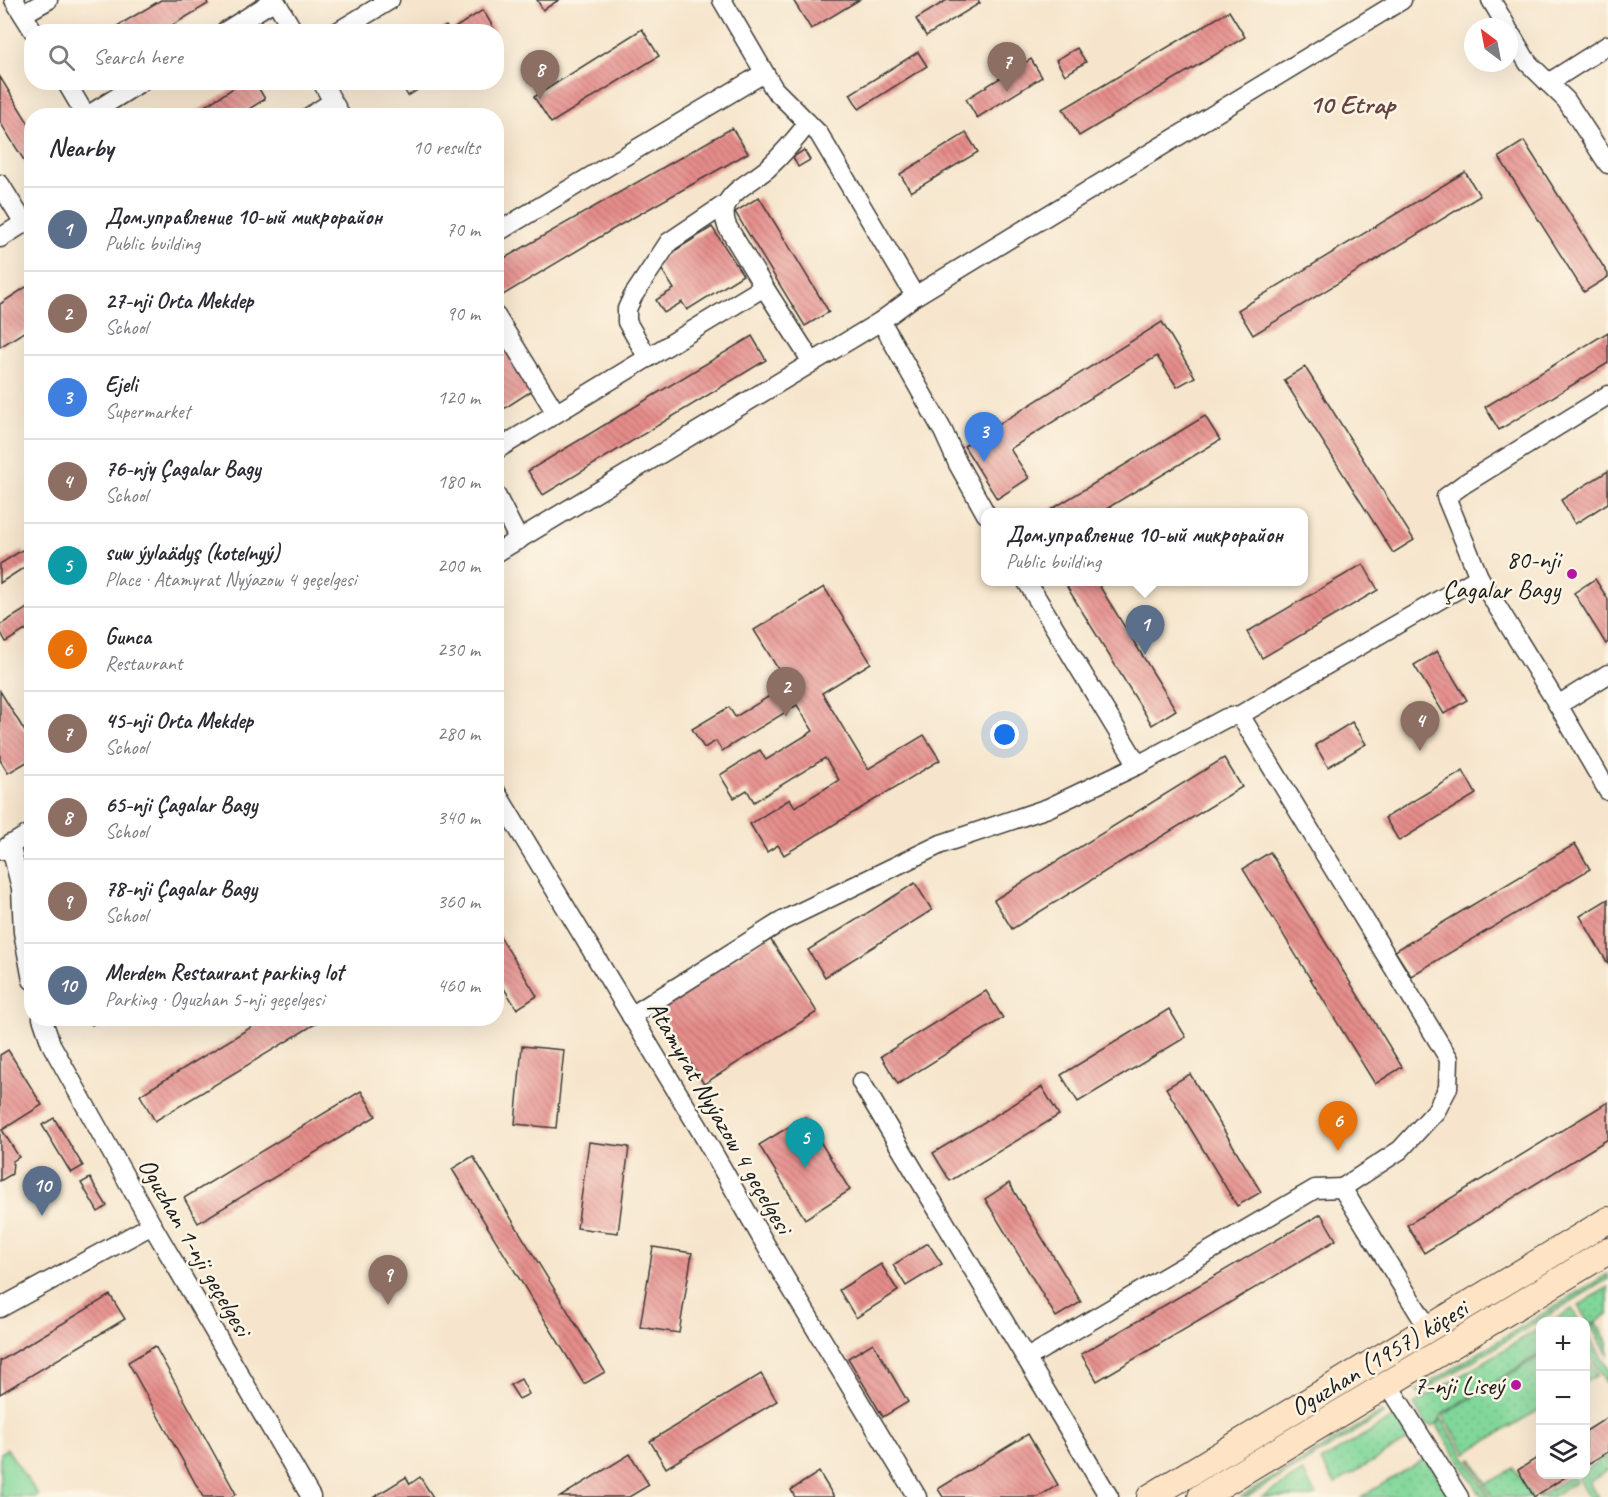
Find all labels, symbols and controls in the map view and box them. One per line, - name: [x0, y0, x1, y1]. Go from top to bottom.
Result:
- north arrow: [1464, 18, 1518, 72]
- search box: [24, 24, 504, 90]
- icon: search: [45, 41, 78, 74]
- pin: 7: [988, 42, 1026, 92]
- text: Search here: [93, 43, 183, 71]
- pin: 8: [520, 51, 560, 100]
- district label: 10 Etrap: [1309, 87, 1397, 121]
- text: Nearby: [48, 131, 113, 164]
- text: 10 results: [412, 135, 480, 160]
- text: Дом.управление 10-ый микрорайон: [105, 203, 382, 231]
- text: 1: [63, 217, 72, 242]
- text: 70 m: [446, 217, 480, 242]
- text: Public building: [105, 231, 200, 256]
- text: 27-nji Orta Mekdep: [105, 287, 253, 315]
- text: 2: [63, 301, 72, 326]
- text: 90 m: [446, 301, 480, 326]
- text: School: [105, 315, 148, 340]
- text: Ejeli: [105, 371, 137, 399]
- text: 3: [63, 385, 72, 410]
- text: 120 m: [437, 385, 480, 410]
- text: Supermarket: [105, 399, 190, 424]
- pin: 3: [964, 412, 1004, 462]
- text: 76-njy Çagalar Bagy: [105, 455, 261, 483]
- text: 4: [63, 469, 72, 494]
- text: 180 m: [437, 469, 480, 494]
- text: School: [105, 483, 148, 508]
- popup: [981, 508, 1308, 586]
- text: Дом.управление 10-ый микрорайон: [1006, 521, 1283, 549]
- text: suw ýylaädyş (kotelnyý): [105, 539, 280, 567]
- place label: 80-nji Çagalar Bagy: [1443, 543, 1563, 606]
- text: Public building: [1006, 549, 1101, 574]
- text: 5: [63, 553, 72, 578]
- text: 200 m: [437, 553, 480, 578]
- text: Place · Atamyrat Nyýazow 4 geçelgesi: [105, 567, 356, 592]
- marker: 80-nji Çagalar Bagy: [1565, 567, 1579, 581]
- pin: 1: [1126, 606, 1164, 655]
- text: Gunca: [105, 623, 151, 651]
- text: 6: [63, 637, 72, 662]
- text: 230 m: [437, 637, 480, 662]
- text: Restaurant: [105, 651, 182, 676]
- pin: 2: [766, 668, 806, 717]
- pin: 4: [1400, 702, 1440, 751]
- text: 45-nji Orta Mekdep: [105, 707, 253, 735]
- your location: [990, 720, 1019, 749]
- text: 7: [63, 721, 72, 746]
- text: 280 m: [437, 721, 480, 746]
- text: School: [105, 735, 148, 760]
- text: 65-nji Çagalar Bagy: [105, 791, 257, 819]
- text: 8: [63, 805, 72, 830]
- text: 340 m: [437, 805, 480, 830]
- text: School: [105, 819, 148, 844]
- text: 78-nji Çagalar Bagy: [105, 875, 257, 903]
- text: 9: [63, 889, 72, 914]
- text: 360 m: [437, 889, 480, 914]
- text: School: [105, 903, 148, 928]
- text: Merdem Restaurant parking lot: [105, 959, 343, 987]
- text: 10: [59, 973, 77, 998]
- text: 460 m: [437, 973, 480, 998]
- text: Parking · Oguzhan 5-nji geçelgesi: [105, 987, 324, 1012]
- street label: Atamyrat Nyýazow 4 geçelgesi: [640, 995, 802, 1242]
- pin: 6: [1318, 1102, 1358, 1151]
- pin: 5: [786, 1118, 824, 1168]
- street label: Oguzhan 1-nji geçelgesi: [131, 1152, 261, 1345]
- pin: 10: [22, 1166, 62, 1216]
- pin: 9: [368, 1256, 408, 1305]
- street label: Oguzhan (1957) köçesi: [1284, 1290, 1476, 1424]
- map controls: [1536, 1317, 1590, 1479]
- button: +: [1536, 1317, 1590, 1371]
- place label: 7-nji Liseý: [1414, 1369, 1507, 1402]
- button: −: [1536, 1371, 1590, 1425]
- marker: 7-nji Liseý: [1509, 1378, 1523, 1392]
- button: layers: [1536, 1425, 1590, 1479]

